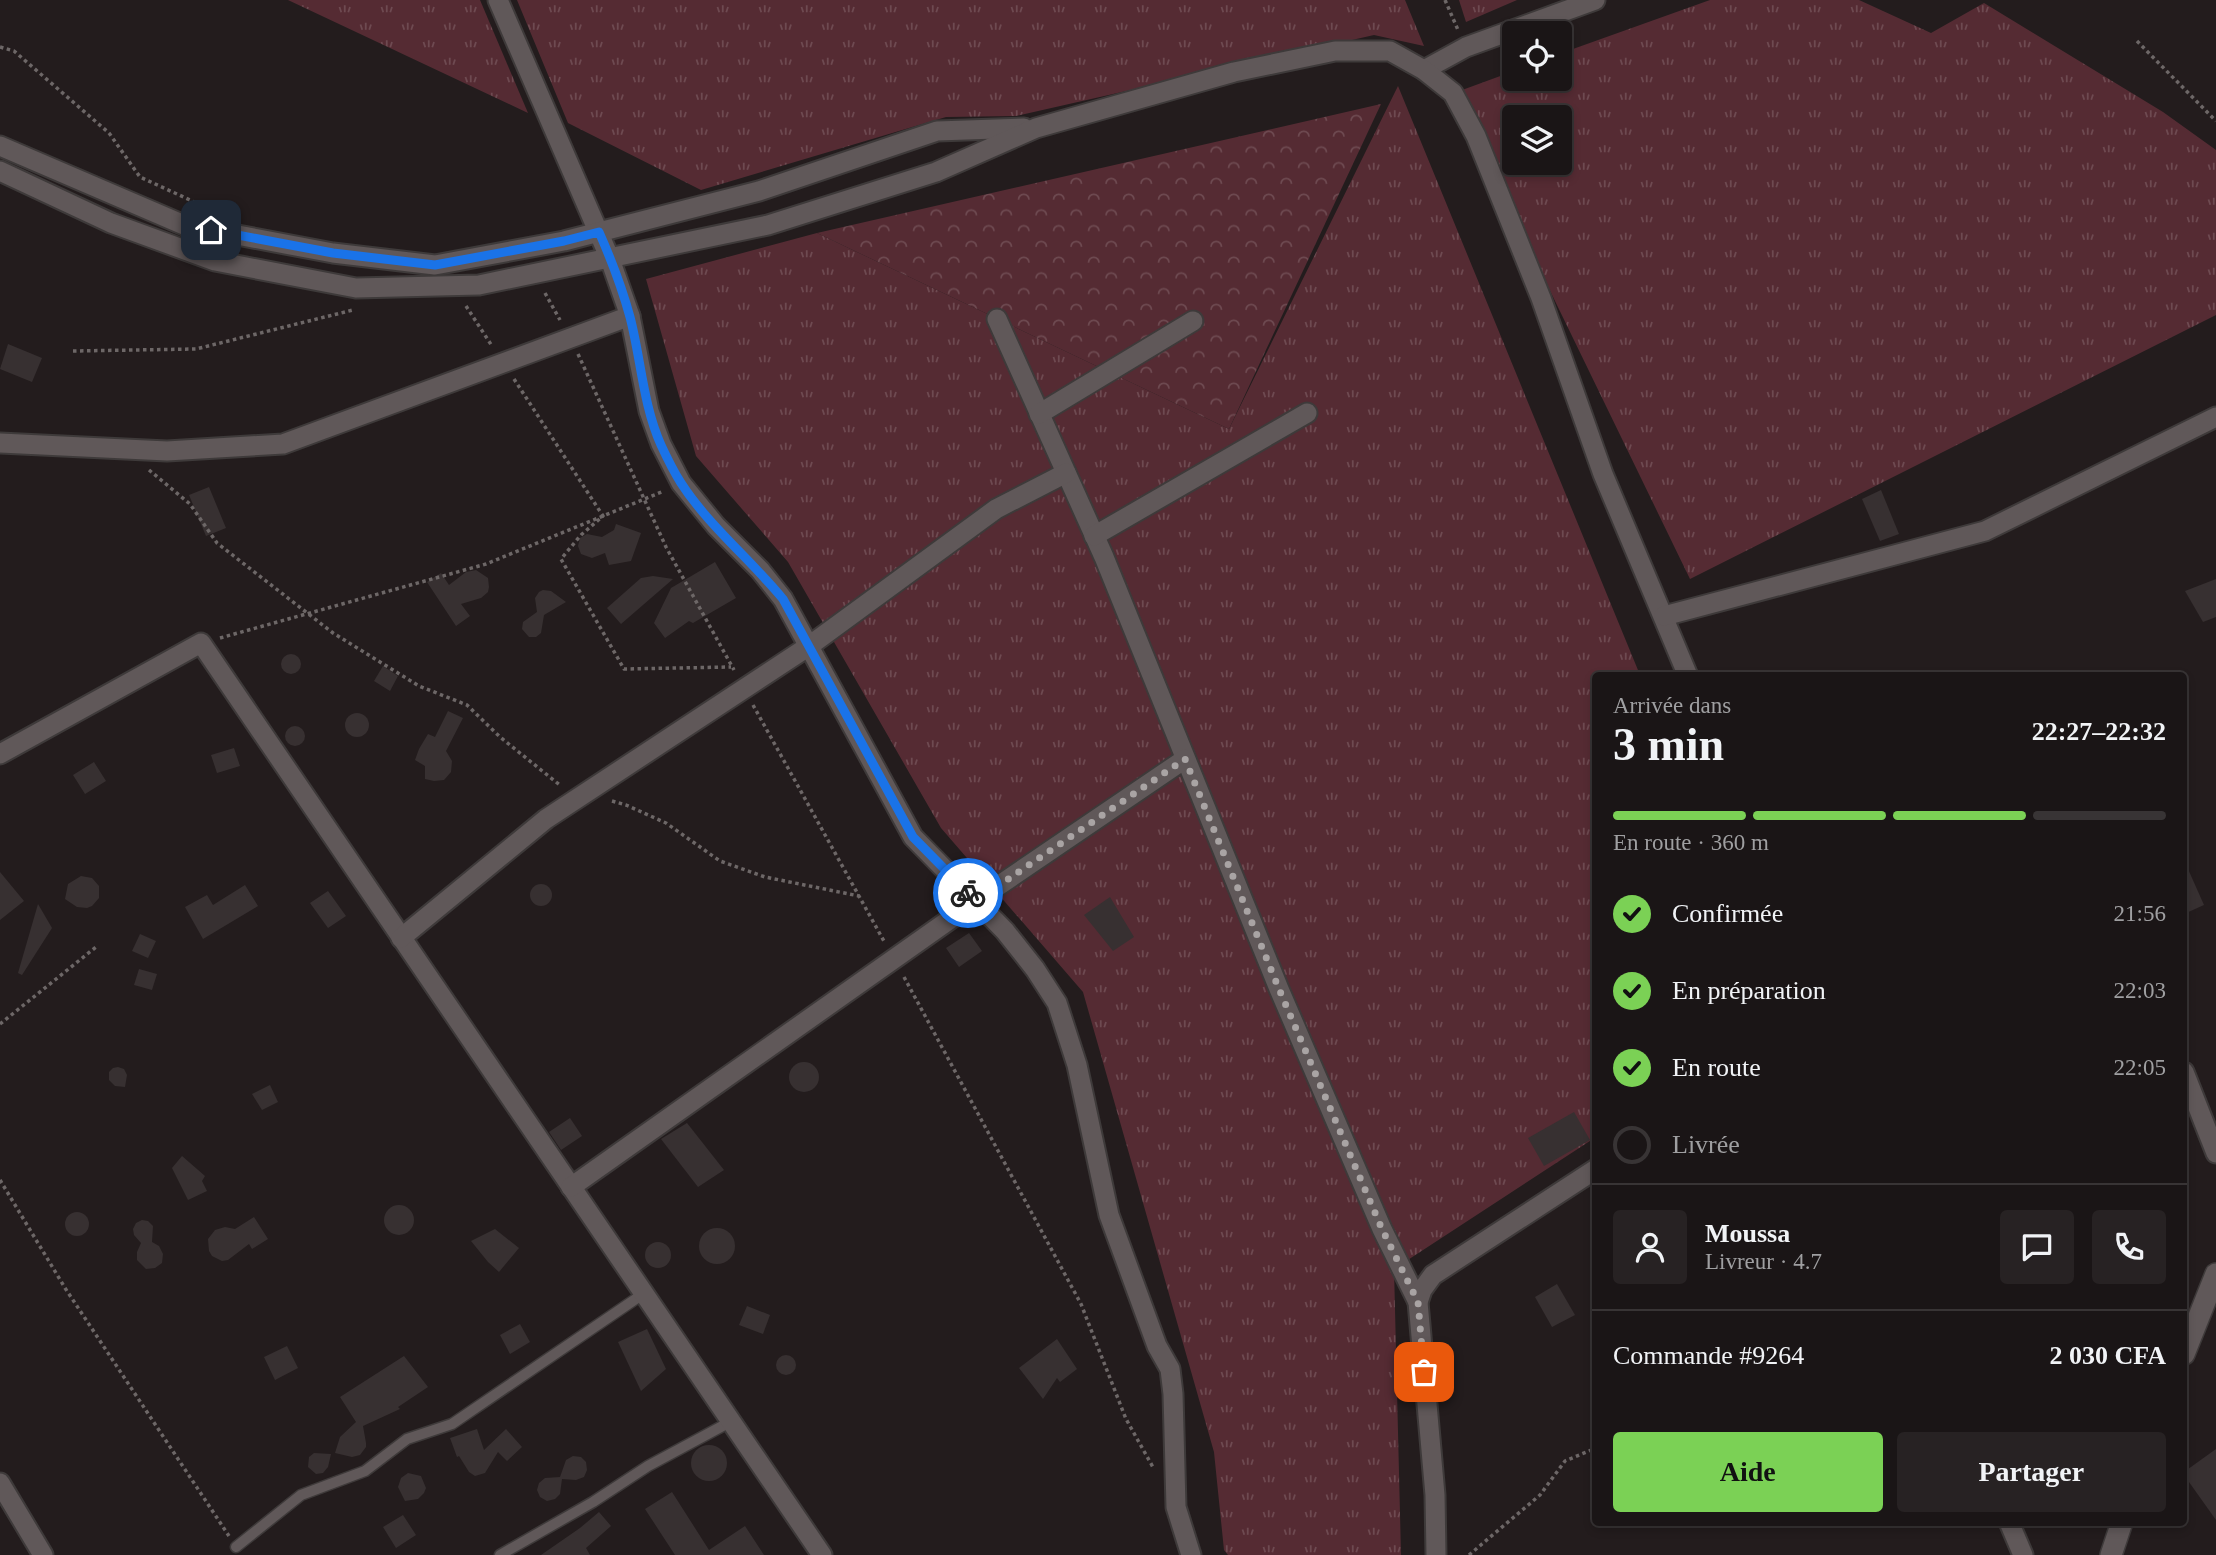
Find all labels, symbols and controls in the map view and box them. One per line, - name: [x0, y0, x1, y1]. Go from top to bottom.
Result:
- map controls: [1502, 21, 1572, 175]
- button: locate: [1502, 21, 1572, 91]
- button: layers: [1502, 105, 1572, 175]
- pin: [181, 200, 241, 260]
- icon: home: [192, 211, 230, 249]
- text: Arrivée dans: [1613, 693, 1731, 718]
- text: 22:27–22:32: [2032, 717, 2166, 746]
- text: 3 min: [1613, 719, 1724, 770]
- text: En route · 360 m: [1613, 830, 1769, 855]
- courier: [933, 858, 1003, 928]
- icon: bike: [949, 874, 987, 912]
- icon: check: [1613, 895, 1651, 933]
- text: Confirmée: [1672, 899, 1783, 928]
- text: 21:56: [2114, 901, 2166, 926]
- icon: check: [1613, 972, 1651, 1010]
- text: En préparation: [1672, 976, 1826, 1005]
- text: 22:03: [2114, 978, 2166, 1003]
- icon: check: [1613, 1049, 1651, 1087]
- text: En route: [1672, 1053, 1761, 1082]
- text: 22:05: [2114, 1055, 2166, 1080]
- text: Livrée: [1672, 1130, 1740, 1159]
- button: person: [1613, 1210, 1687, 1284]
- button: chat: [2000, 1210, 2074, 1284]
- button: phone: [2092, 1210, 2166, 1284]
- text: Moussa: [1705, 1219, 1790, 1248]
- text: Livreur · 4.7: [1705, 1249, 1822, 1274]
- text: Commande #9264: [1613, 1341, 1804, 1370]
- text: 2 030 CFA: [2049, 1341, 2166, 1370]
- pin: [1394, 1342, 1454, 1402]
- icon: bag: [1405, 1353, 1443, 1391]
- button: Aide: [1613, 1432, 1883, 1512]
- button: Partager: [1897, 1432, 2166, 1512]

